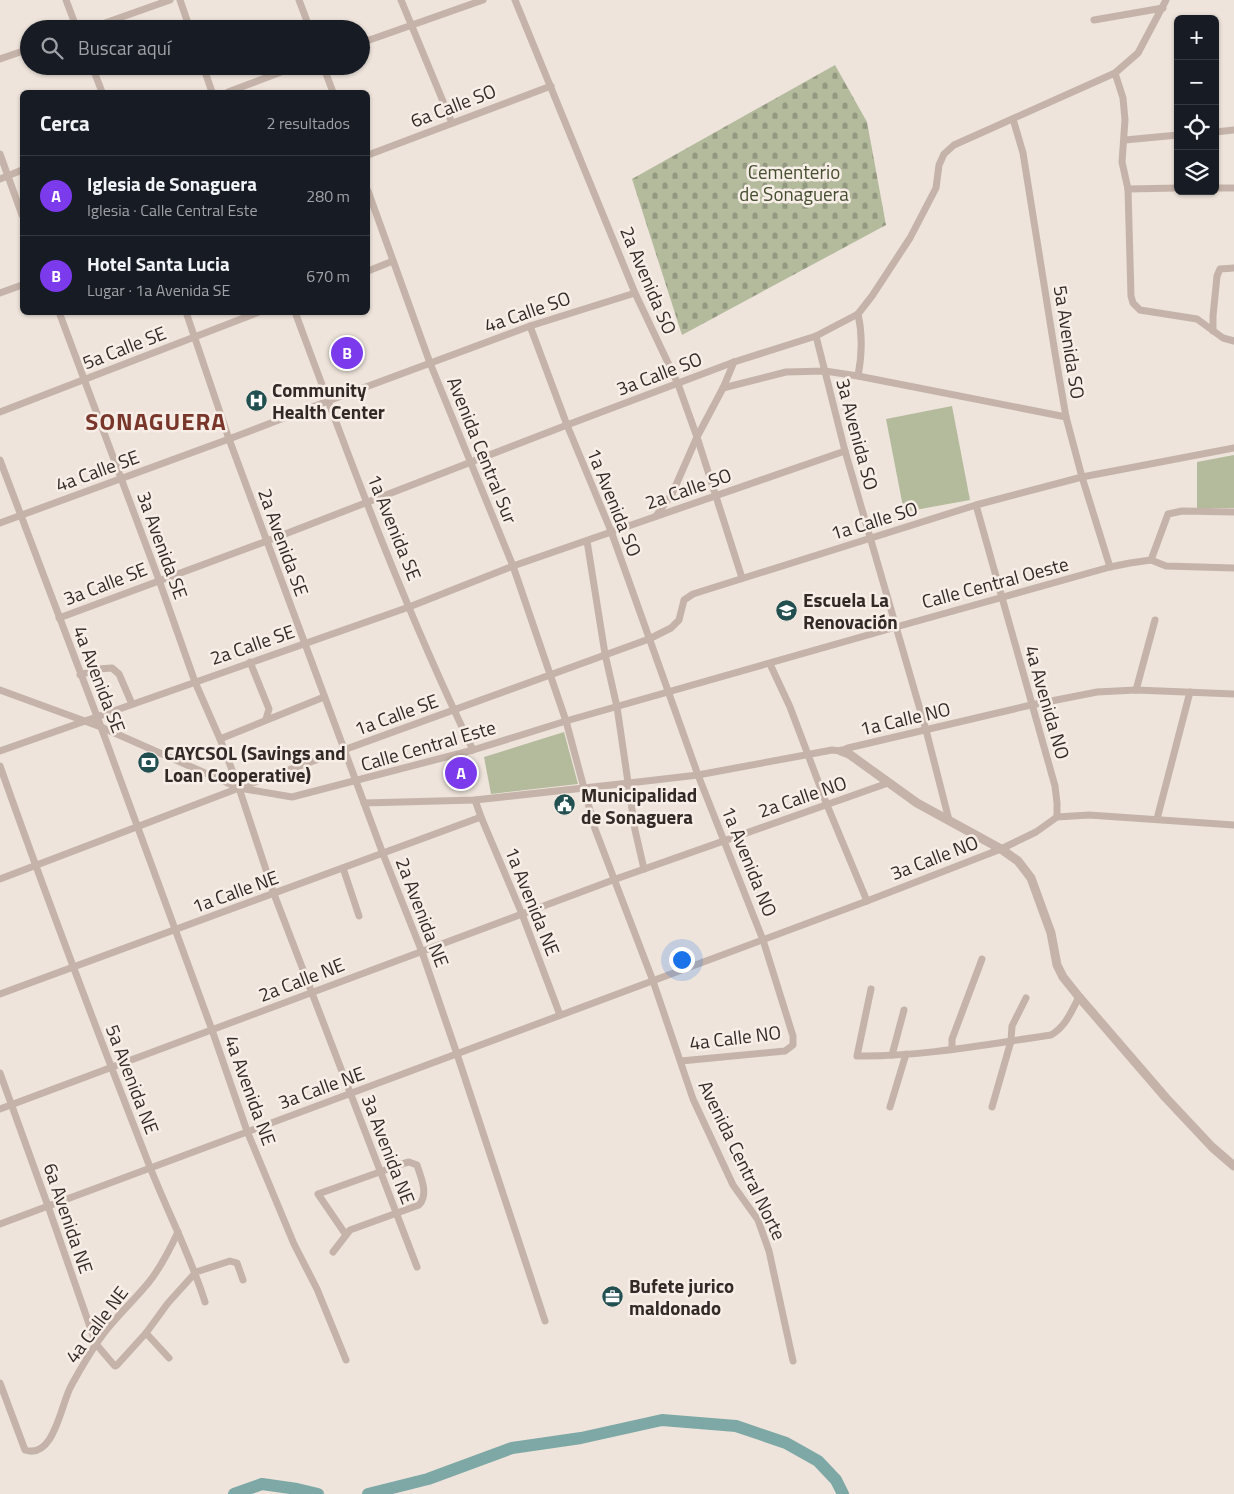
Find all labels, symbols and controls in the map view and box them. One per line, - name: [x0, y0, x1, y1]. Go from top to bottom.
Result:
- map controls: [1174, 15, 1219, 195]
- button: +: [1174, 15, 1219, 60]
- search box: [20, 20, 370, 75]
- text: Buscar aquí: [78, 33, 171, 62]
- icon: search: [38, 34, 66, 62]
- button: −: [1174, 60, 1219, 105]
- street label: 6a Calle SO: [406, 75, 500, 135]
- button: locate: [1174, 105, 1219, 150]
- text: Cerca: [40, 107, 90, 139]
- text: 2 resultados: [266, 111, 350, 135]
- button: layers: [1174, 150, 1219, 195]
- park label: Cementerio de Sonaguera: [739, 157, 849, 208]
- text: Iglesia de Sonaguera: [87, 169, 257, 198]
- text: A: [51, 184, 61, 208]
- text: 280 m: [306, 184, 350, 208]
- text: Iglesia · Calle Central Este: [87, 198, 258, 222]
- street label: 2a Avenida SO: [613, 221, 685, 339]
- text: Hotel Santa Lucia: [87, 249, 230, 278]
- text: B: [51, 264, 61, 288]
- text: 670 m: [306, 264, 350, 288]
- text: Lugar · 1a Avenida SE: [87, 278, 230, 302]
- street label: 4a Calle SO: [480, 283, 574, 339]
- street label: 5a Avenida SO: [1047, 283, 1093, 401]
- street label: 5a Calle SE: [78, 318, 170, 376]
- pin: B: [331, 334, 363, 372]
- street label: 3a Calle SO: [612, 343, 706, 403]
- street label: Avenida Central Sur: [440, 372, 526, 528]
- place label: Community Health Center: [272, 375, 385, 426]
- street label: 3a Avenida SO: [829, 375, 887, 493]
- hospital icon: Community Health Center: [244, 388, 268, 412]
- district label: SONAGUERA: [85, 403, 227, 439]
- street label: 4a Calle SE: [51, 441, 143, 499]
- street label: 1a Avenida SO: [580, 443, 650, 561]
- street label: 2a Calle SO: [641, 460, 735, 516]
- street label: 1a Avenida SE: [360, 469, 430, 585]
- street label: 2a Avenida SE: [251, 484, 317, 600]
- street label: 3a Avenida SE: [130, 487, 196, 603]
- street label: 1a Calle SO: [827, 493, 921, 547]
- street label: Calle Central Oeste: [918, 548, 1072, 616]
- street label: 3a Calle SE: [59, 554, 151, 612]
- place label: Escuela La Renovación: [803, 585, 898, 636]
- school or university icon: Escuela La Renovación: [775, 598, 799, 622]
- street label: 2a Calle SE: [206, 616, 298, 672]
- street label: 4a Avenida SE: [66, 621, 134, 737]
- street label: 4a Avenida NO: [1018, 642, 1078, 762]
- street label: 1a Calle SE: [350, 685, 442, 743]
- street label: 1a Calle NO: [857, 694, 953, 742]
- street label: Calle Central Este: [357, 712, 499, 778]
- place label: CAYCSOL (Savings and Loan Cooperative): [164, 738, 346, 789]
- bank icon: CAYCSOL (Savings and Loan Cooperative): [136, 751, 160, 775]
- pin: A: [445, 754, 477, 792]
- street label: 2a Calle NO: [754, 767, 850, 825]
- place label: Municipalidad de Sonaguera: [581, 780, 697, 831]
- public building icon: Municipalidad de Sonaguera: [553, 793, 577, 817]
- street label: 1a Avenida NO: [715, 801, 785, 921]
- street label: 3a Calle NO: [886, 827, 982, 887]
- street label: 1a Avenida NE: [498, 842, 568, 960]
- street label: 2a Avenida NE: [389, 853, 457, 971]
- street label: 1a Calle NE: [188, 862, 282, 920]
- your location: [669, 947, 695, 973]
- street label: 2a Calle NE: [254, 949, 348, 1009]
- street label: 4a Calle NO: [688, 1017, 782, 1057]
- street label: 5a Avenida NE: [99, 1020, 167, 1138]
- street label: 4a Avenida NE: [218, 1031, 284, 1149]
- street label: 3a Calle NE: [274, 1058, 368, 1116]
- street label: Avenida Central Norte: [692, 1075, 794, 1245]
- street label: 3a Avenida NE: [355, 1090, 423, 1208]
- street label: 6a Avenida NE: [37, 1159, 101, 1277]
- place label: Bufete jurico maldonado: [629, 1271, 734, 1322]
- street label: 4a Calle NE: [57, 1279, 135, 1369]
- office icon: Bufete jurico maldonado: [601, 1284, 625, 1308]

